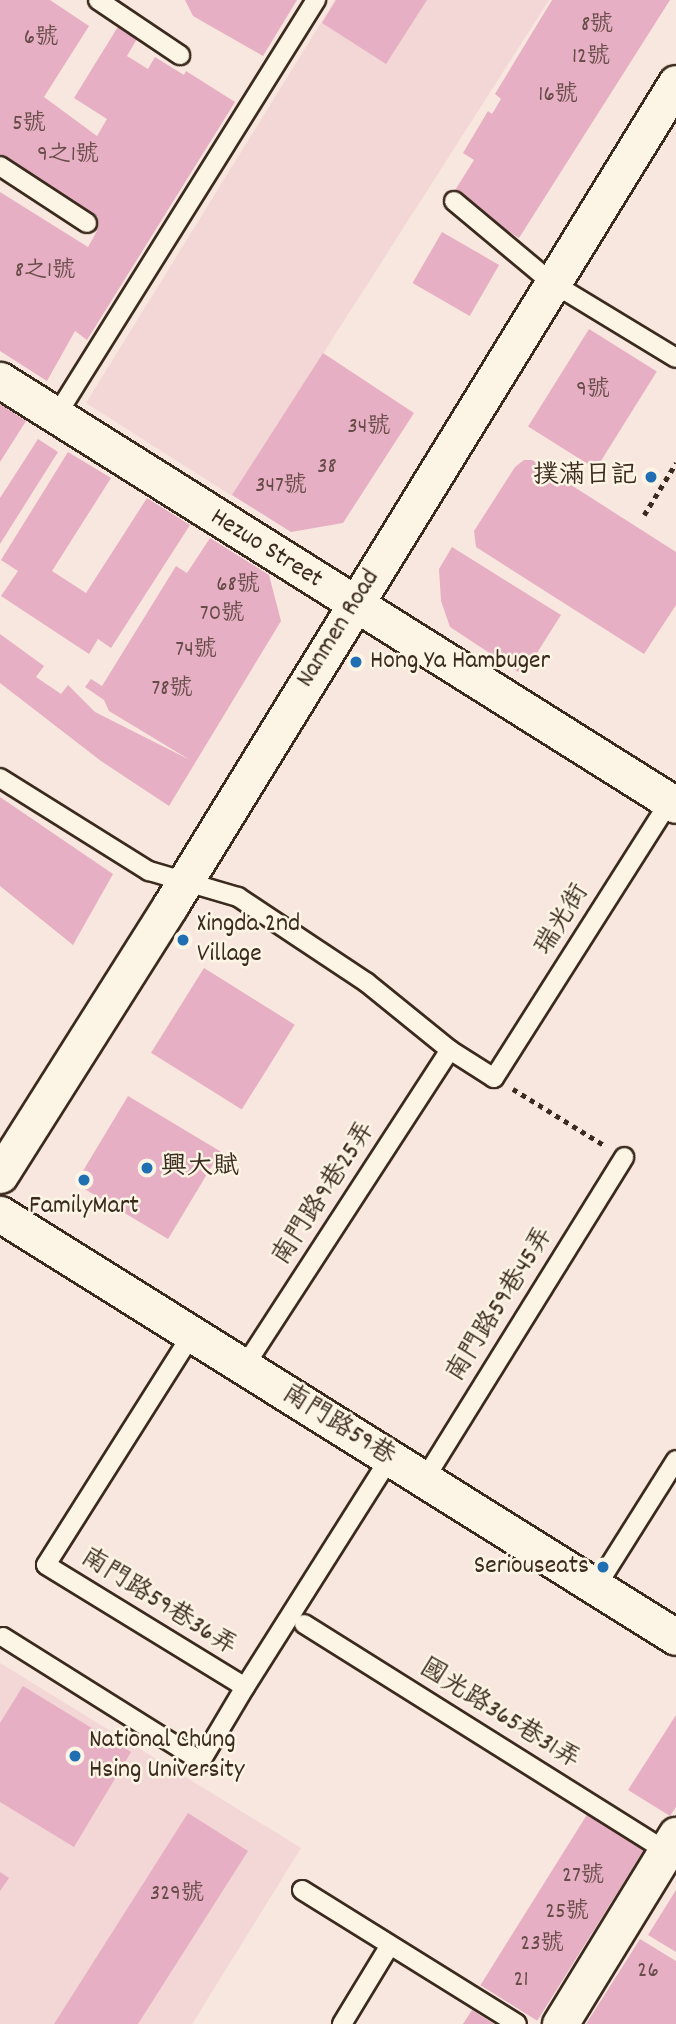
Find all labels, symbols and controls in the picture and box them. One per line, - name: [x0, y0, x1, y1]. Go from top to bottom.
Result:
- house number: 8號: [581, 12, 613, 40]
- house number: 6號: [24, 25, 58, 53]
- house number: 12號: [572, 44, 610, 72]
- house number: 16號: [538, 82, 578, 110]
- house number: 5號: [12, 111, 46, 139]
- house number: 9之1號: [37, 142, 99, 170]
- house number: 8之1號: [15, 258, 75, 286]
- house number: 9號: [576, 377, 610, 405]
- house number: 34號: [348, 414, 390, 442]
- house number: 38: [317, 454, 337, 482]
- place label: 撲滿日記: [533, 461, 637, 493]
- marker: 撲滿日記: [643, 469, 659, 485]
- house number: 347號: [255, 473, 307, 501]
- street label: Hezuo Street: [204, 502, 328, 596]
- street label: Nanmen Road: [291, 564, 387, 694]
- house number: 68號: [216, 572, 260, 600]
- house number: 70號: [200, 601, 244, 629]
- house number: 74號: [175, 637, 217, 665]
- place label: Hong Ya Hambuger: [370, 646, 550, 678]
- marker: Hong Ya Hambuger: [348, 654, 364, 670]
- house number: 78號: [151, 676, 193, 704]
- street label: 瑞光街: [529, 879, 597, 961]
- place label: Xingda 2nd Village: [197, 909, 300, 970]
- marker: Xingda 2nd Village: [175, 932, 191, 948]
- street label: 南門路9巷25弄: [267, 1116, 383, 1272]
- place label: 興大賦: [161, 1152, 239, 1184]
- marker: 興大賦: [139, 1160, 155, 1176]
- marker: FamilyMart: [76, 1172, 92, 1188]
- place label: FamilyMart: [29, 1191, 139, 1223]
- street label: 南門路59巷45弄: [441, 1222, 561, 1388]
- street label: 南門路59巷: [275, 1379, 401, 1473]
- street label: 南門路59巷36弄: [74, 1543, 242, 1663]
- place label: Seriouseats: [474, 1551, 589, 1583]
- marker: Seriouseats: [595, 1559, 611, 1575]
- street label: 國光路365巷31弄: [413, 1653, 585, 1777]
- place label: National Chung Hsing University: [89, 1725, 244, 1786]
- marker: National Chung Hsing University: [67, 1748, 83, 1764]
- house number: 27號: [562, 1863, 604, 1891]
- house number: 329號: [150, 1881, 204, 1909]
- house number: 25號: [545, 1899, 589, 1927]
- house number: 23號: [520, 1931, 564, 1959]
- house number: 26: [637, 1958, 659, 1986]
- house number: 21: [513, 1967, 529, 1995]

